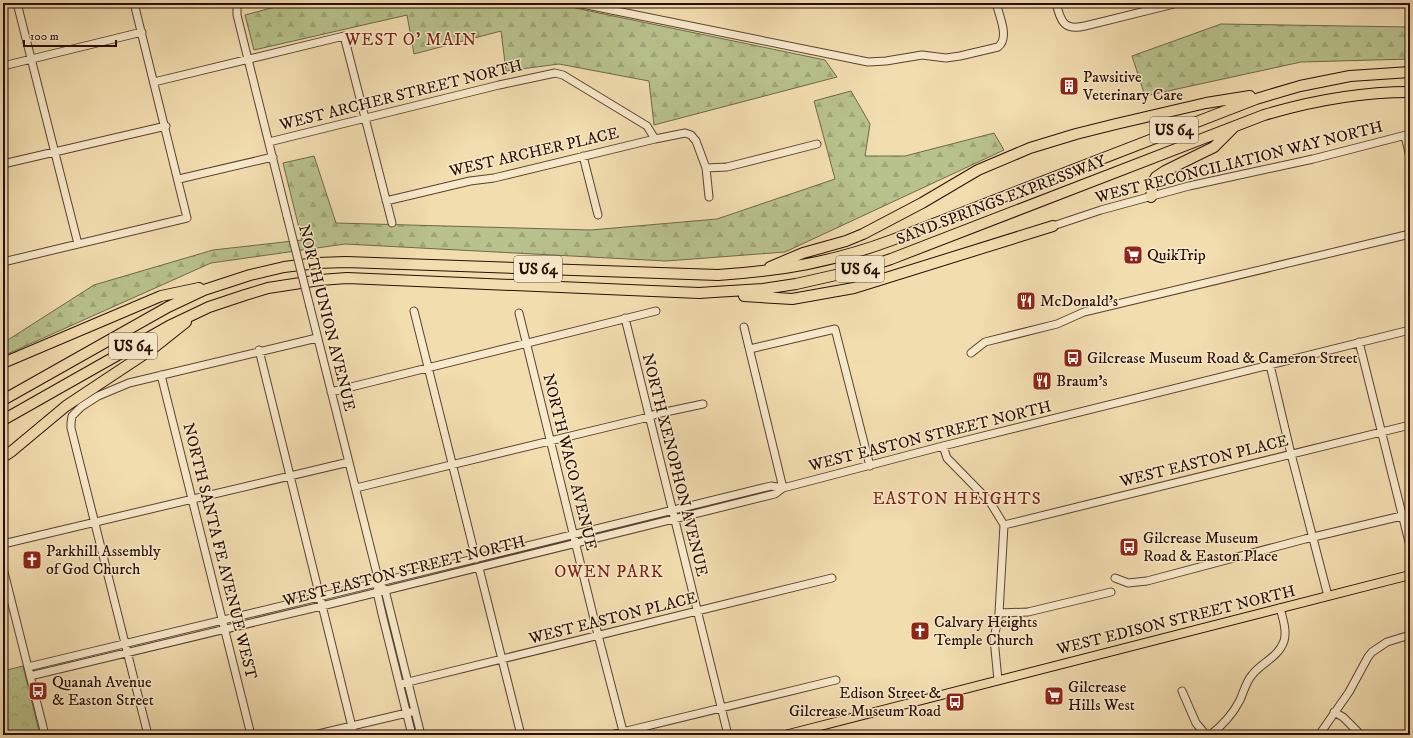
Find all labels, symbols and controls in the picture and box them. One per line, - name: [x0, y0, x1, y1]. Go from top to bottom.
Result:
- scale bar: [24, 22, 116, 48]
- text: 100 m: [30, 29, 59, 44]
- district label: WEST O' MAIN: [344, 29, 477, 51]
- street label: WEST ARCHER STREET NORTH: [276, 55, 525, 135]
- place label: Pawsitive Veterinary Care: [1082, 67, 1183, 105]
- building icon: Pawsitive Veterinary Care: [1058, 75, 1080, 97]
- street label: WEST RECONCILIATION WAY NORTH: [1092, 117, 1385, 208]
- road number: US 64: [1150, 117, 1198, 143]
- street label: WEST ARCHER PLACE: [446, 123, 621, 181]
- street label: SAND SPRINGS EXPRESSWAY: [893, 150, 1110, 249]
- street label: NORTH UNION AVENUE: [294, 223, 360, 413]
- supermarket icon: QuikTrip: [1122, 244, 1144, 266]
- place label: QuikTrip: [1147, 245, 1206, 265]
- road number: US 64: [514, 256, 562, 282]
- road number: US 64: [836, 256, 884, 282]
- restaurant icon: McDonald's: [1015, 290, 1037, 312]
- place label: McDonald's: [1040, 291, 1118, 311]
- road number: US 64: [109, 333, 157, 359]
- bus stop icon: Gilcrease Museum Road & Cameron Street: [1062, 347, 1084, 369]
- place label: Gilcrease Museum Road & Cameron Street: [1087, 348, 1358, 368]
- street label: NORTH XENOPHON AVENUE: [638, 351, 712, 579]
- restaurant icon: Braum's: [1031, 370, 1053, 392]
- place label: Braum's: [1056, 371, 1108, 391]
- street label: NORTH WACO AVENUE: [538, 372, 602, 552]
- street label: WEST EASTON STREET NORTH: [806, 396, 1053, 476]
- street label: NORTH SANTA FE AVENUE WEST: [178, 421, 262, 681]
- street label: WEST EASTON PLACE: [1117, 430, 1290, 492]
- district label: EASTON HEIGHTS: [872, 488, 1042, 510]
- place label: Gilcrease Museum Road & Easton Place: [1143, 528, 1278, 566]
- street label: WEST EASTON STREET NORTH: [280, 531, 527, 611]
- bus stop icon: Gilcrease Museum Road & Easton Place: [1118, 536, 1140, 558]
- place label: Parkhill Assembly of God Church: [46, 541, 161, 579]
- church icon: Parkhill Assembly of God Church: [21, 549, 43, 571]
- district label: OWEN PARK: [554, 561, 664, 583]
- street label: WEST EDISON STREET NORTH: [1054, 581, 1297, 660]
- street label: WEST EASTON PLACE: [526, 587, 699, 649]
- place label: Calvary Heights Temple Church: [934, 612, 1037, 650]
- church icon: Calvary Heights Temple Church: [909, 620, 931, 642]
- place label: Quanah Avenue & Easton Street: [52, 672, 154, 710]
- place label: Gilcrease Hills West: [1068, 677, 1135, 715]
- bus stop icon: Quanah Avenue & Easton Street: [27, 680, 49, 702]
- place label: Edison Street & Gilcrease Museum Road: [789, 683, 941, 721]
- supermarket icon: Gilcrease Hills West: [1043, 685, 1065, 707]
- bus stop icon: Edison Street & Gilcrease Museum Road: [944, 691, 966, 713]

